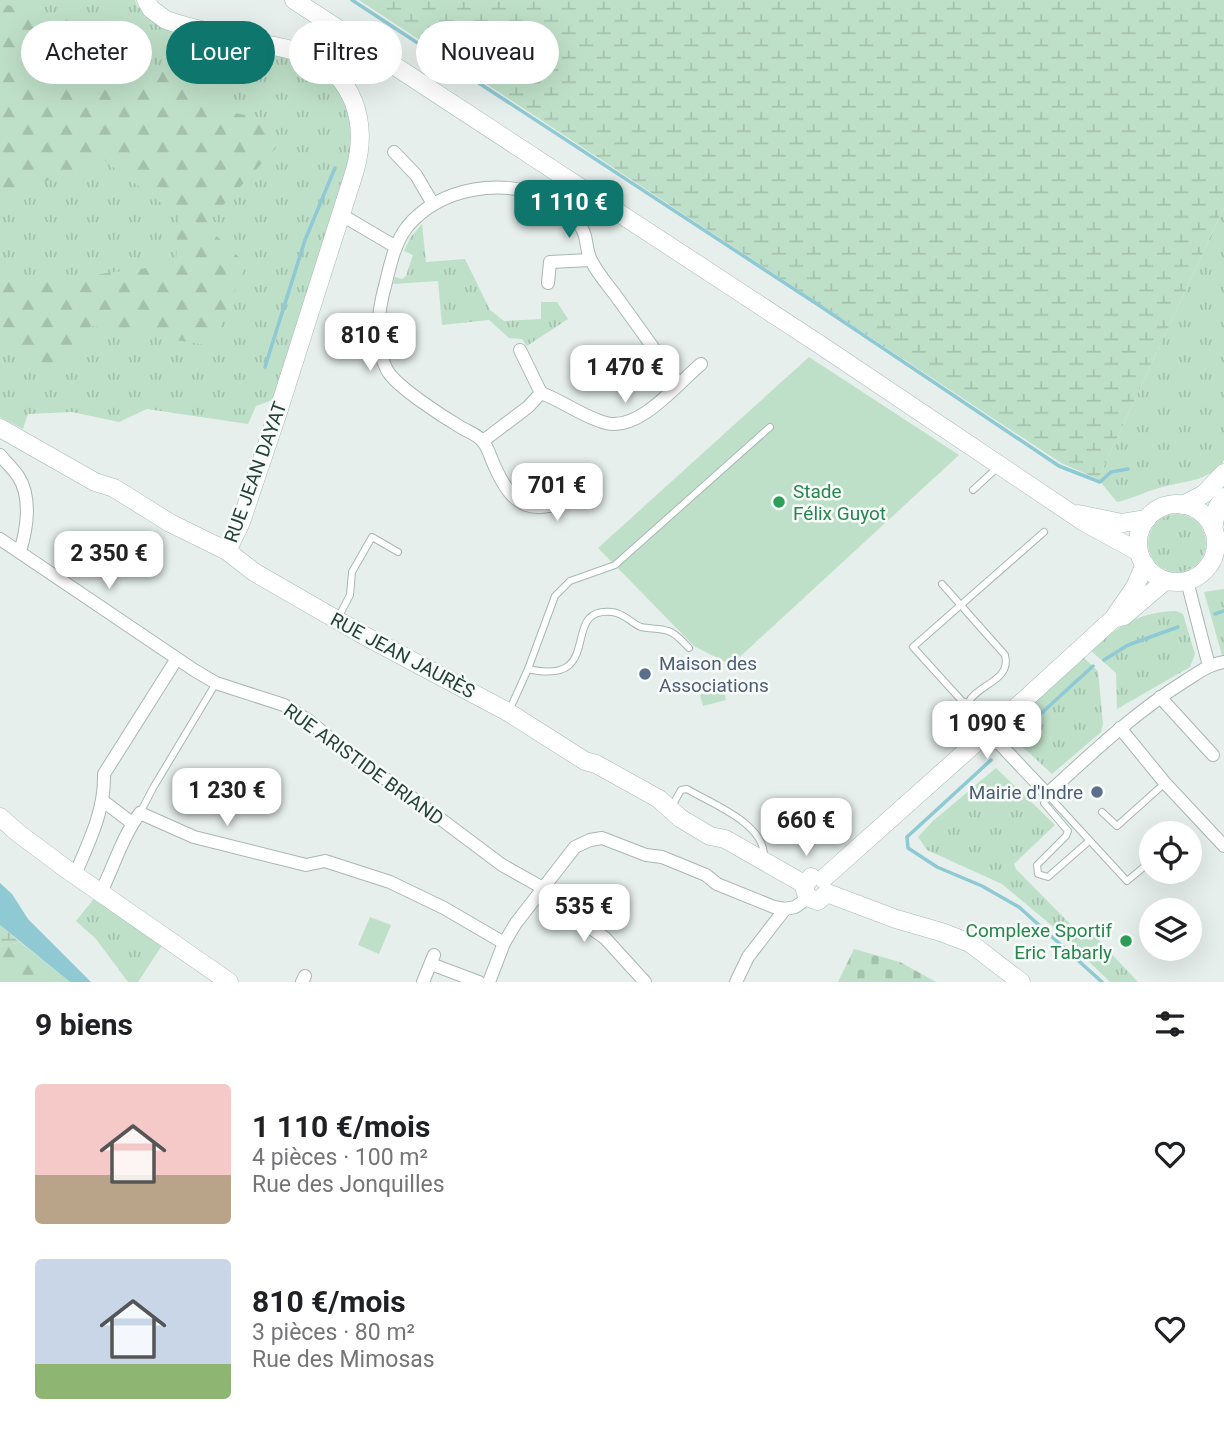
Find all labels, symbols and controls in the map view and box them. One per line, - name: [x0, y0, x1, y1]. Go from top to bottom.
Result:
- chip: Acheter: [21, 21, 152, 84]
- chip: Louer: [166, 21, 275, 84]
- chip: Filtres: [289, 21, 402, 84]
- chip: Nouveau: [416, 21, 559, 84]
- pin: 1 110 €: [504, 180, 634, 240]
- text: 1 110 €: [530, 189, 608, 216]
- pin: 810 €: [321, 314, 419, 373]
- text: 810 €: [341, 322, 399, 349]
- pin: 1 470 €: [560, 346, 690, 405]
- text: 1 470 €: [586, 354, 664, 381]
- street label: RUE JEAN DAYAT: [219, 399, 292, 546]
- pin: 701 €: [508, 463, 606, 523]
- text: 701 €: [528, 472, 586, 499]
- place label: Stade Félix Guyot: [793, 480, 886, 525]
- marker: Stade Félix Guyot: [771, 494, 787, 510]
- pin: 2 350 €: [44, 532, 174, 591]
- text: 2 350 €: [70, 540, 148, 567]
- street label: RUE JEAN JAURÈS: [327, 608, 479, 703]
- place label: Maison des Associations: [659, 652, 769, 697]
- marker: Maison des Associations: [637, 666, 653, 682]
- street label: RUE ARISTIDE BRIAND: [279, 699, 448, 830]
- pin: 1 090 €: [922, 702, 1052, 761]
- text: 1 090 €: [948, 710, 1026, 737]
- pin: 1 230 €: [162, 768, 292, 828]
- text: 1 230 €: [188, 777, 266, 804]
- place label: Mairie d'Indre: [969, 781, 1083, 804]
- marker: Mairie d'Indre: [1089, 784, 1105, 800]
- pin: 660 €: [757, 798, 855, 858]
- text: 660 €: [777, 807, 835, 834]
- map controls: [1139, 821, 1202, 961]
- button: locate: [1139, 821, 1202, 884]
- pin: 535 €: [535, 884, 633, 944]
- text: 535 €: [555, 893, 613, 920]
- button: layers: [1139, 898, 1202, 961]
- place label: Complexe Sportif Eric Tabarly: [966, 919, 1112, 964]
- marker: Complexe Sportif Eric Tabarly: [1118, 933, 1134, 949]
- icon: filters: [1151, 1005, 1189, 1043]
- text: 9 biens: [35, 1007, 133, 1042]
- text: 1 110 €/mois: [252, 1109, 430, 1144]
- icon: home: [91, 1112, 175, 1196]
- icon: heart: [1151, 1135, 1189, 1173]
- text: 4 pièces · 100 m²: [252, 1144, 428, 1171]
- text: Rue des Jonquilles: [252, 1171, 445, 1198]
- text: 810 €/mois: [252, 1284, 406, 1319]
- icon: home: [91, 1287, 175, 1371]
- icon: heart: [1151, 1310, 1189, 1348]
- text: 3 pièces · 80 m²: [252, 1319, 415, 1346]
- text: Rue des Mimosas: [252, 1346, 435, 1373]

